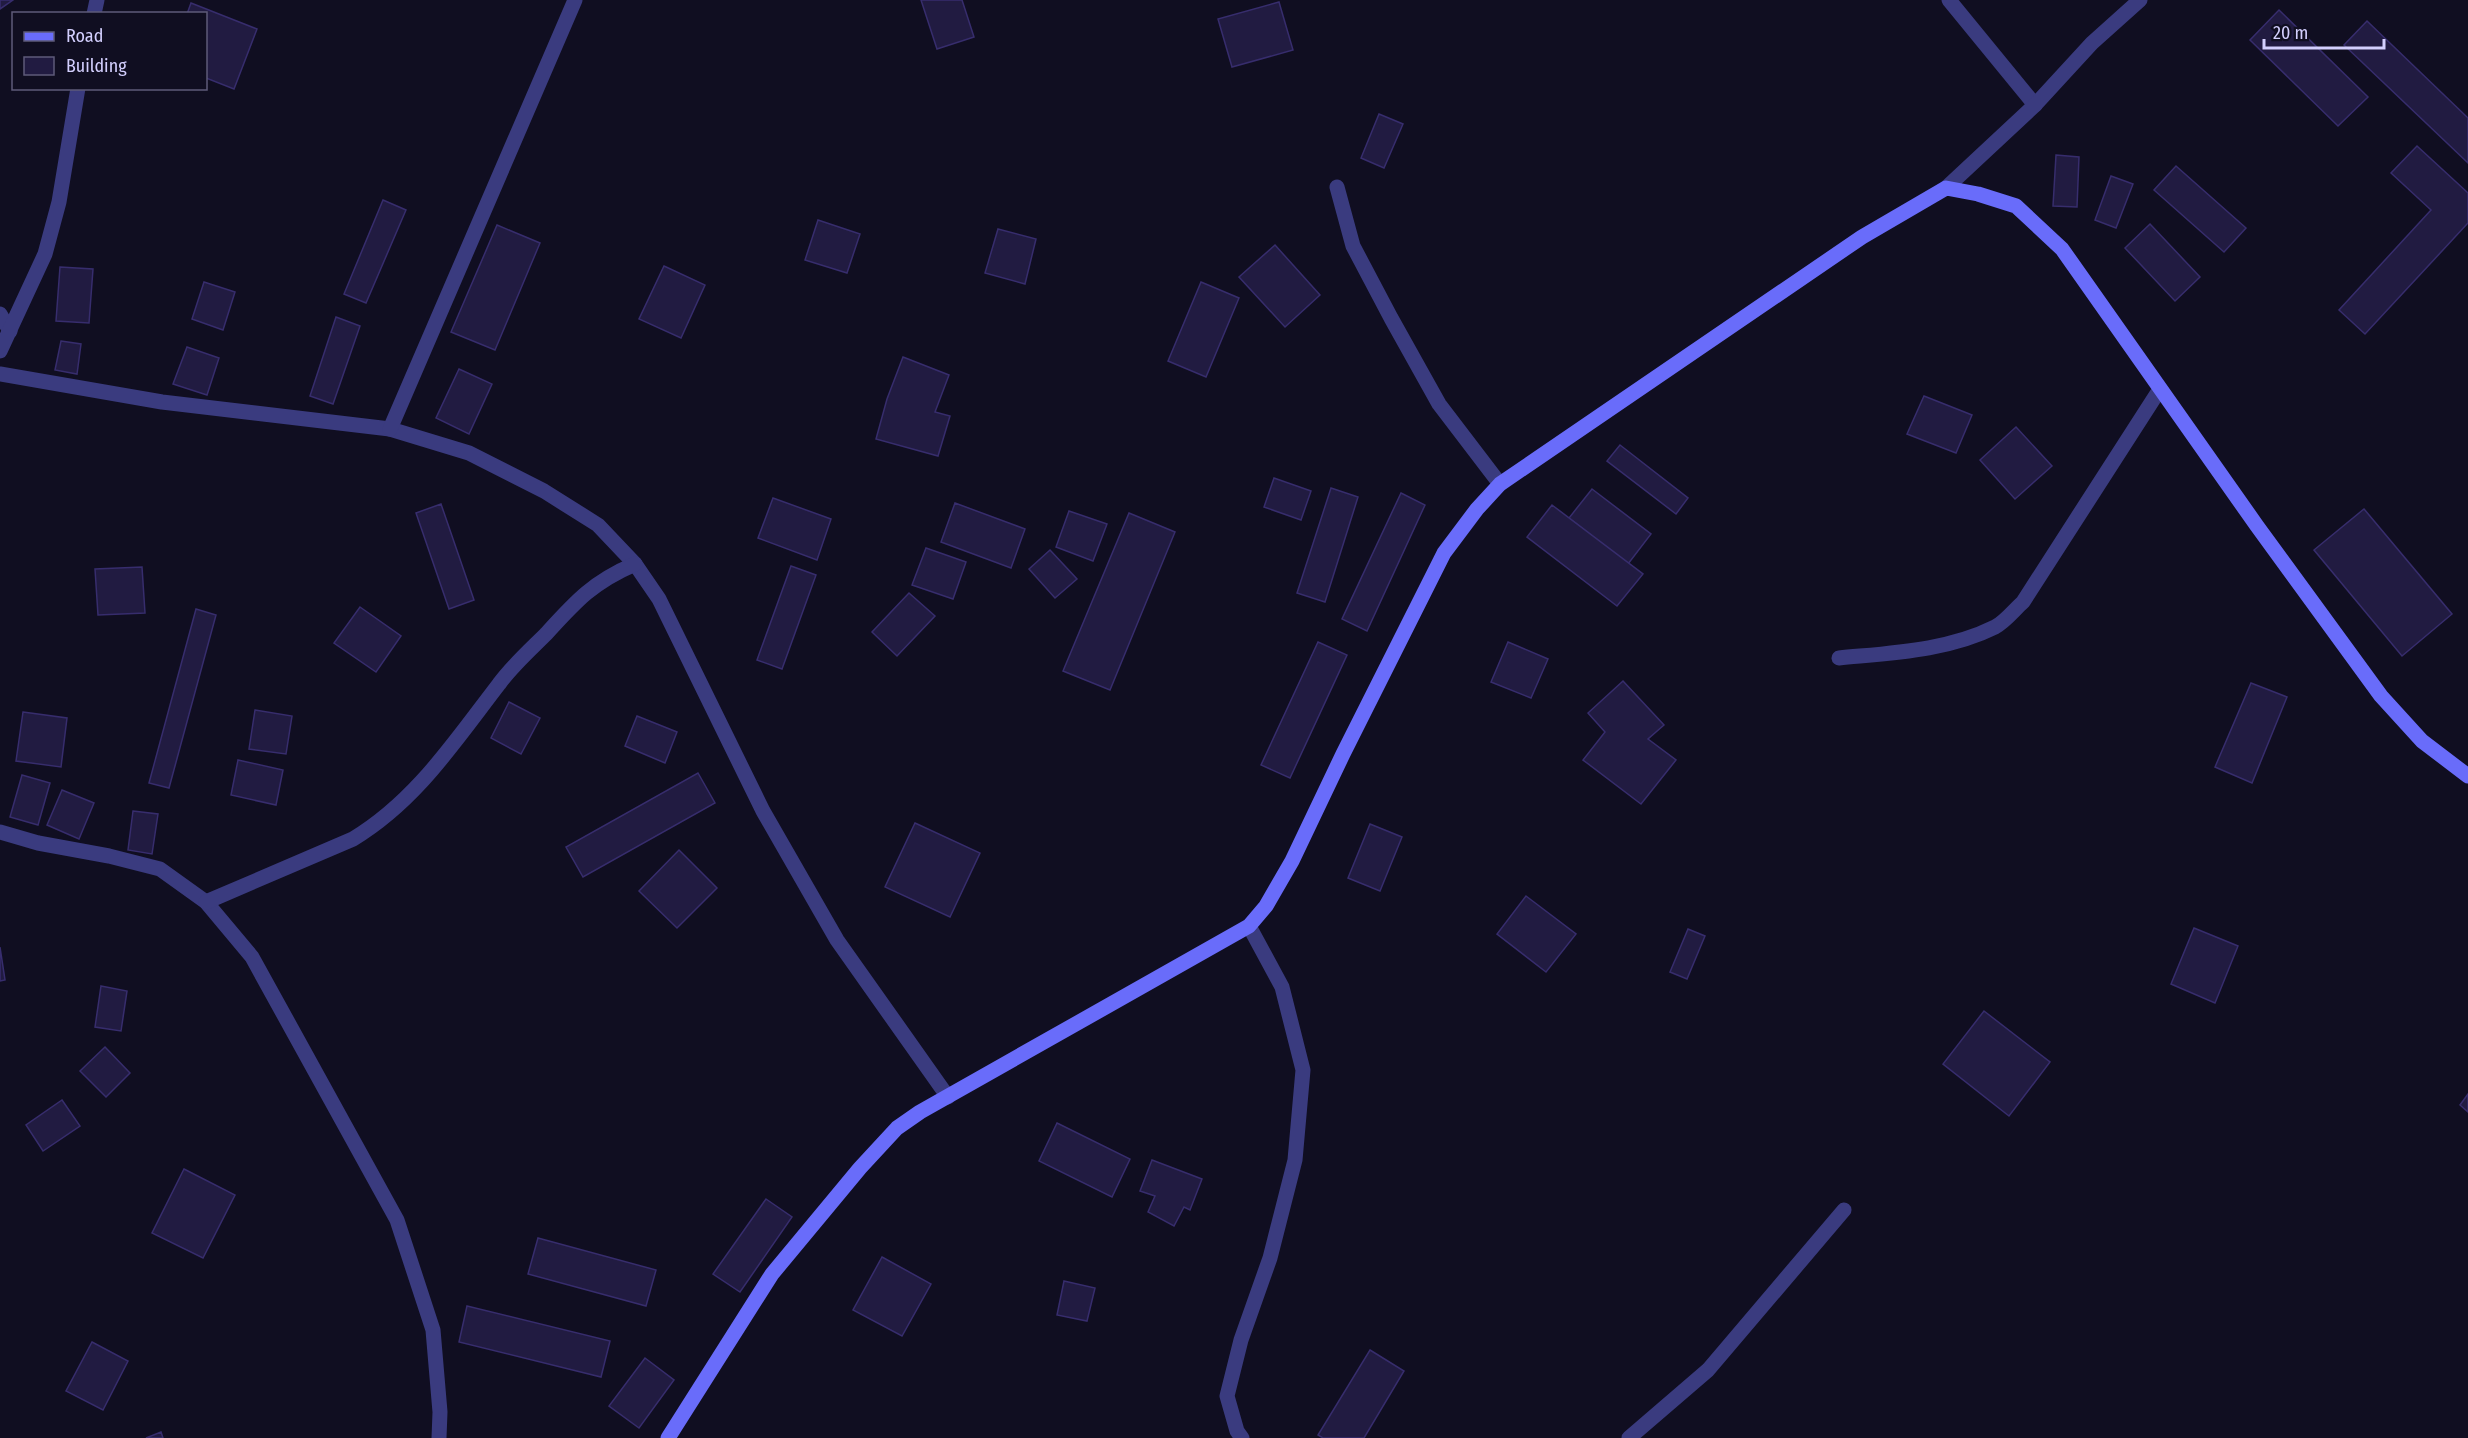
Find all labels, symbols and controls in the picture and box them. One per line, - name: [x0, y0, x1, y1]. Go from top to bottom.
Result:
- legend: [12, 12, 207, 90]
- scale bar: [2264, 12, 2384, 50]
- text: 20 m: [2273, 22, 2308, 44]
- text: Road: [66, 25, 103, 47]
- text: Building: [66, 55, 127, 77]

